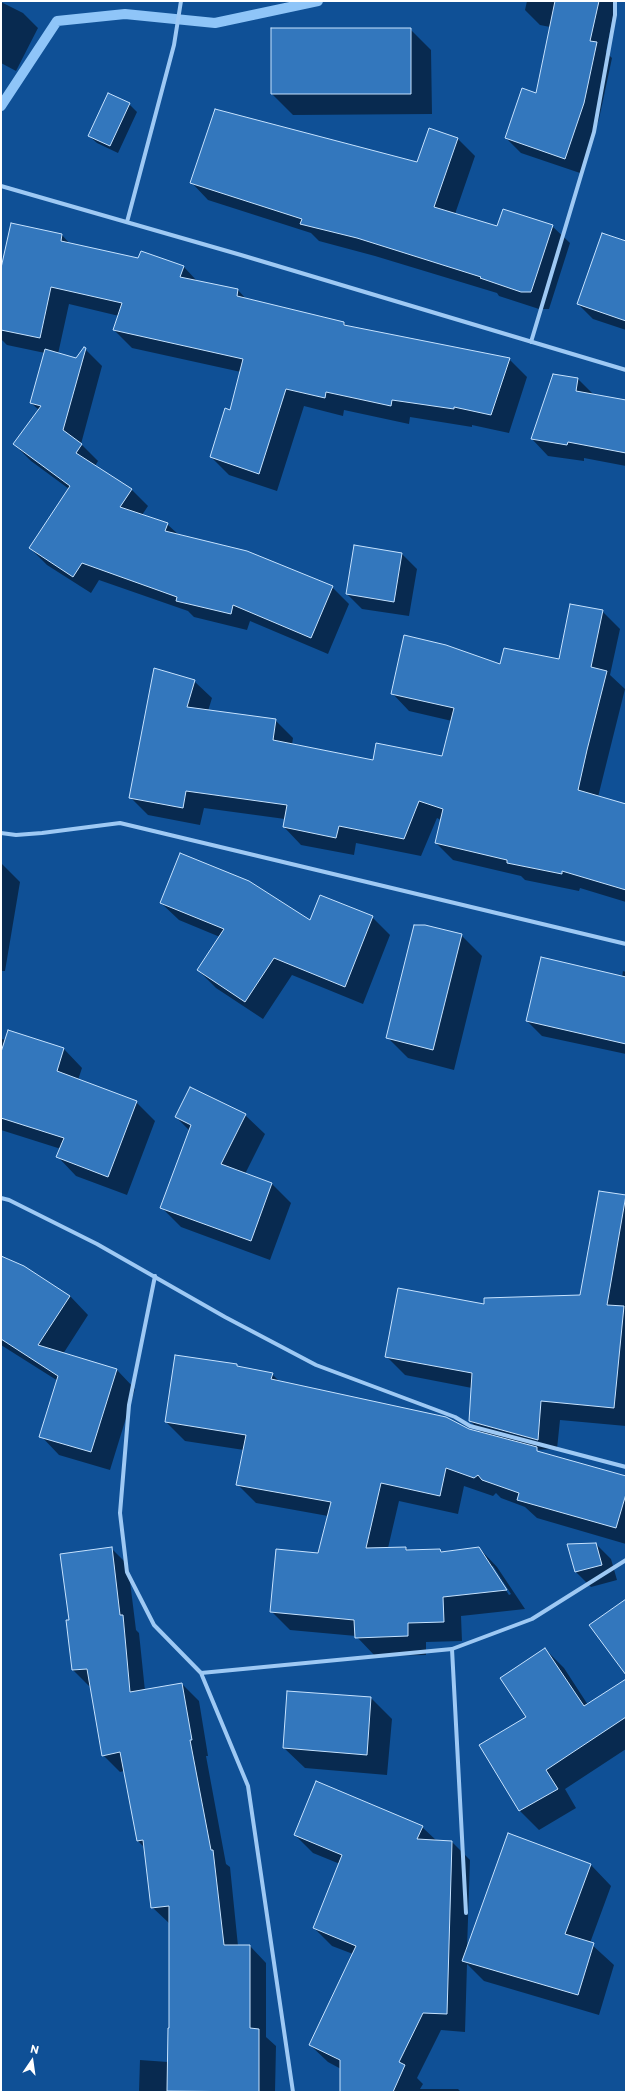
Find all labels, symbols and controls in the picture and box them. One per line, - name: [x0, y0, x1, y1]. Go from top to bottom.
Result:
- north arrow: [12, 2041, 52, 2081]
- text: N: [29, 2042, 40, 2056]

